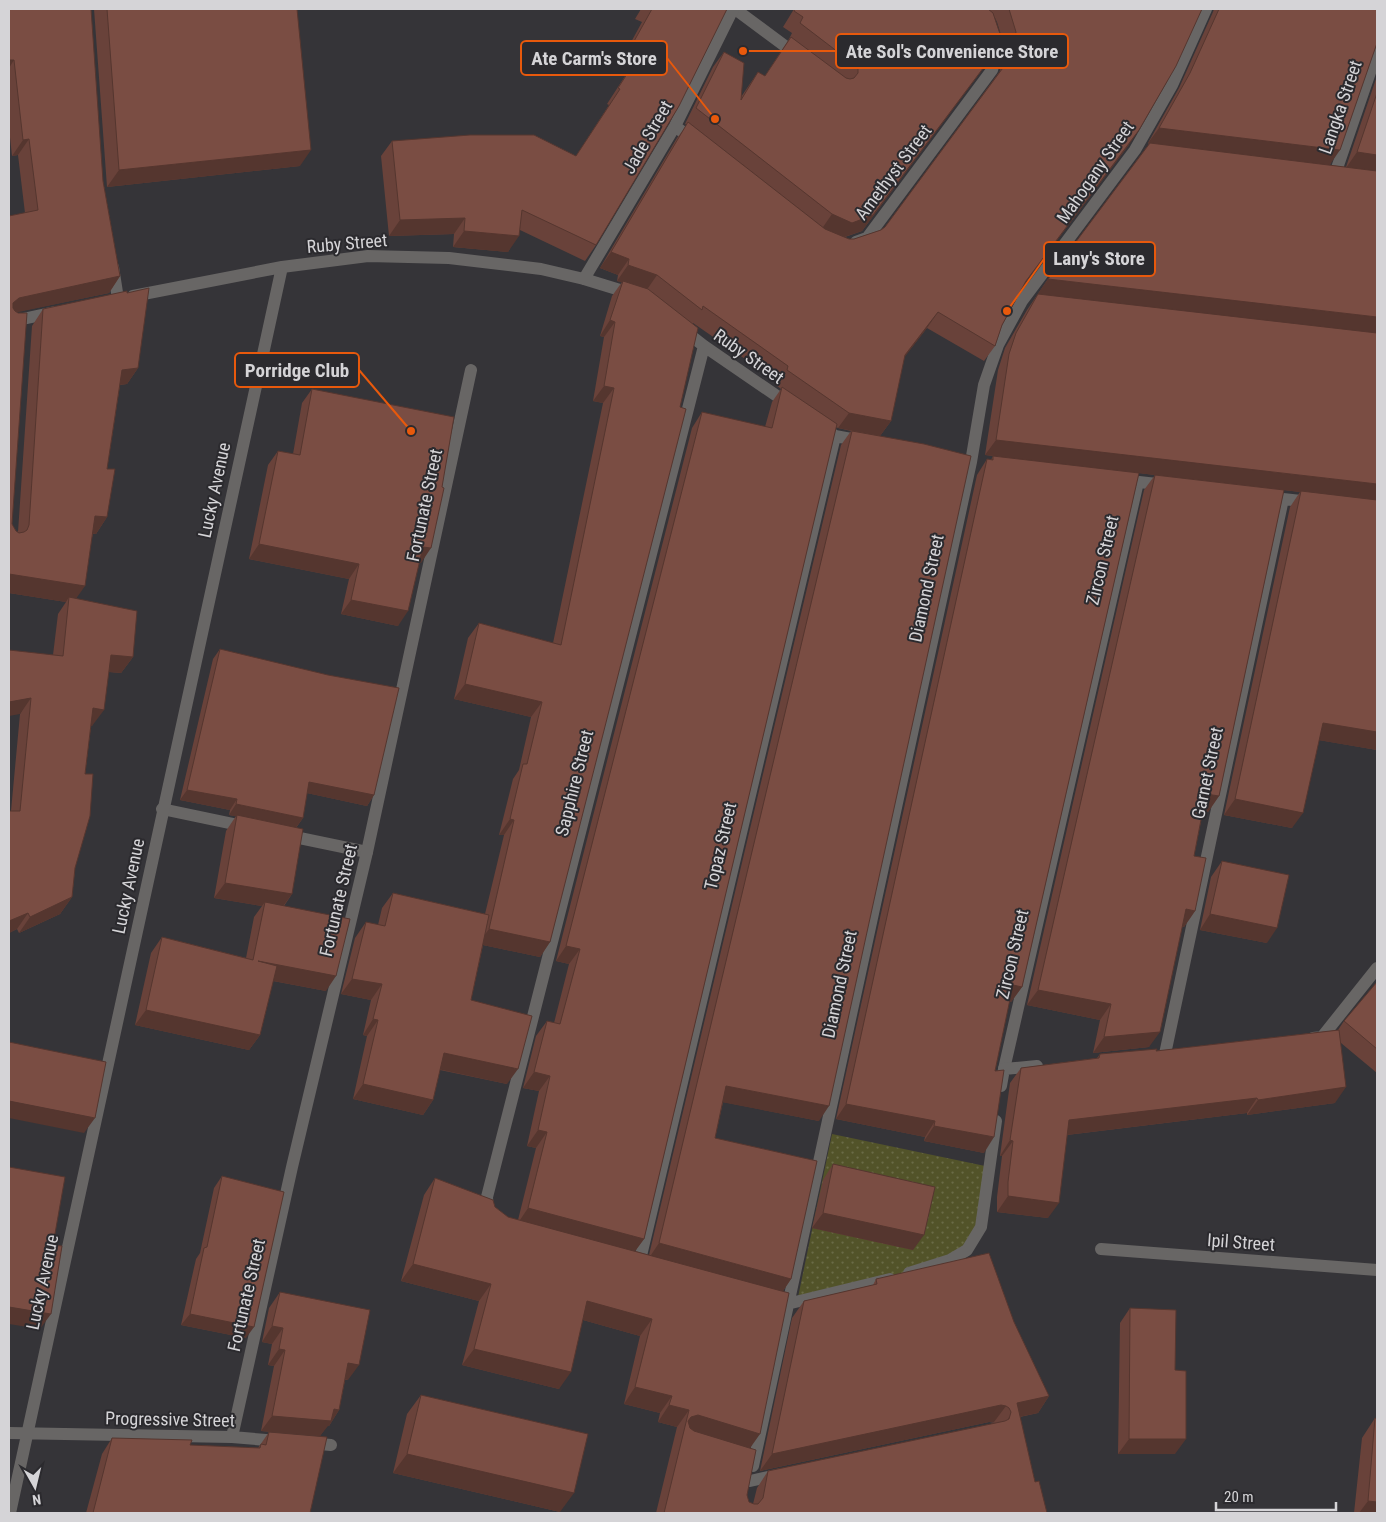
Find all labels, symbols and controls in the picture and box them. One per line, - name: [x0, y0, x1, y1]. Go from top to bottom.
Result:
- callout: Ate Sol's Convenience Store: [836, 34, 1068, 68]
- text: Ate Sol's Convenience Store: [846, 40, 1058, 63]
- callout: Ate Carm's Store: [521, 41, 667, 75]
- text: Ate Carm's Store: [531, 47, 657, 70]
- street label: Langka Street: [1314, 57, 1366, 157]
- street label: Jade Street: [618, 97, 676, 177]
- street label: Mahogany Street: [1052, 117, 1138, 227]
- street label: Amethyst Street: [850, 120, 936, 224]
- street label: Ruby Street: [306, 229, 388, 257]
- callout: Lany's Store: [1044, 242, 1155, 276]
- text: Lany's Store: [1053, 247, 1145, 270]
- street label: Ruby Street: [710, 324, 788, 388]
- callout: Porridge Club: [235, 353, 359, 387]
- text: Porridge Club: [245, 359, 349, 382]
- street label: Lucky Avenue: [194, 440, 234, 540]
- street label: Fortunate Street: [402, 447, 446, 563]
- street label: Zircon Street: [1082, 513, 1122, 607]
- street label: Diamond Street: [904, 532, 948, 644]
- street label: Garnet Street: [1187, 725, 1227, 821]
- street label: Sapphire Street: [551, 728, 597, 838]
- street label: Topaz Street: [700, 800, 740, 892]
- street label: Lucky Avenue: [108, 836, 148, 936]
- street label: Fortunate Street: [315, 842, 361, 958]
- street label: Zircon Street: [992, 907, 1032, 1001]
- street label: Diamond Street: [817, 928, 861, 1040]
- street label: Ipil Street: [1206, 1229, 1276, 1255]
- street label: Lucky Avenue: [22, 1232, 62, 1332]
- street label: Fortunate Street: [223, 1237, 269, 1353]
- street label: Progressive Street: [105, 1407, 235, 1431]
- north arrow: [10, 1462, 60, 1512]
- scale bar: [1216, 1480, 1336, 1512]
- text: 20 m: [1224, 1488, 1254, 1506]
- text: N: [31, 1491, 42, 1508]

